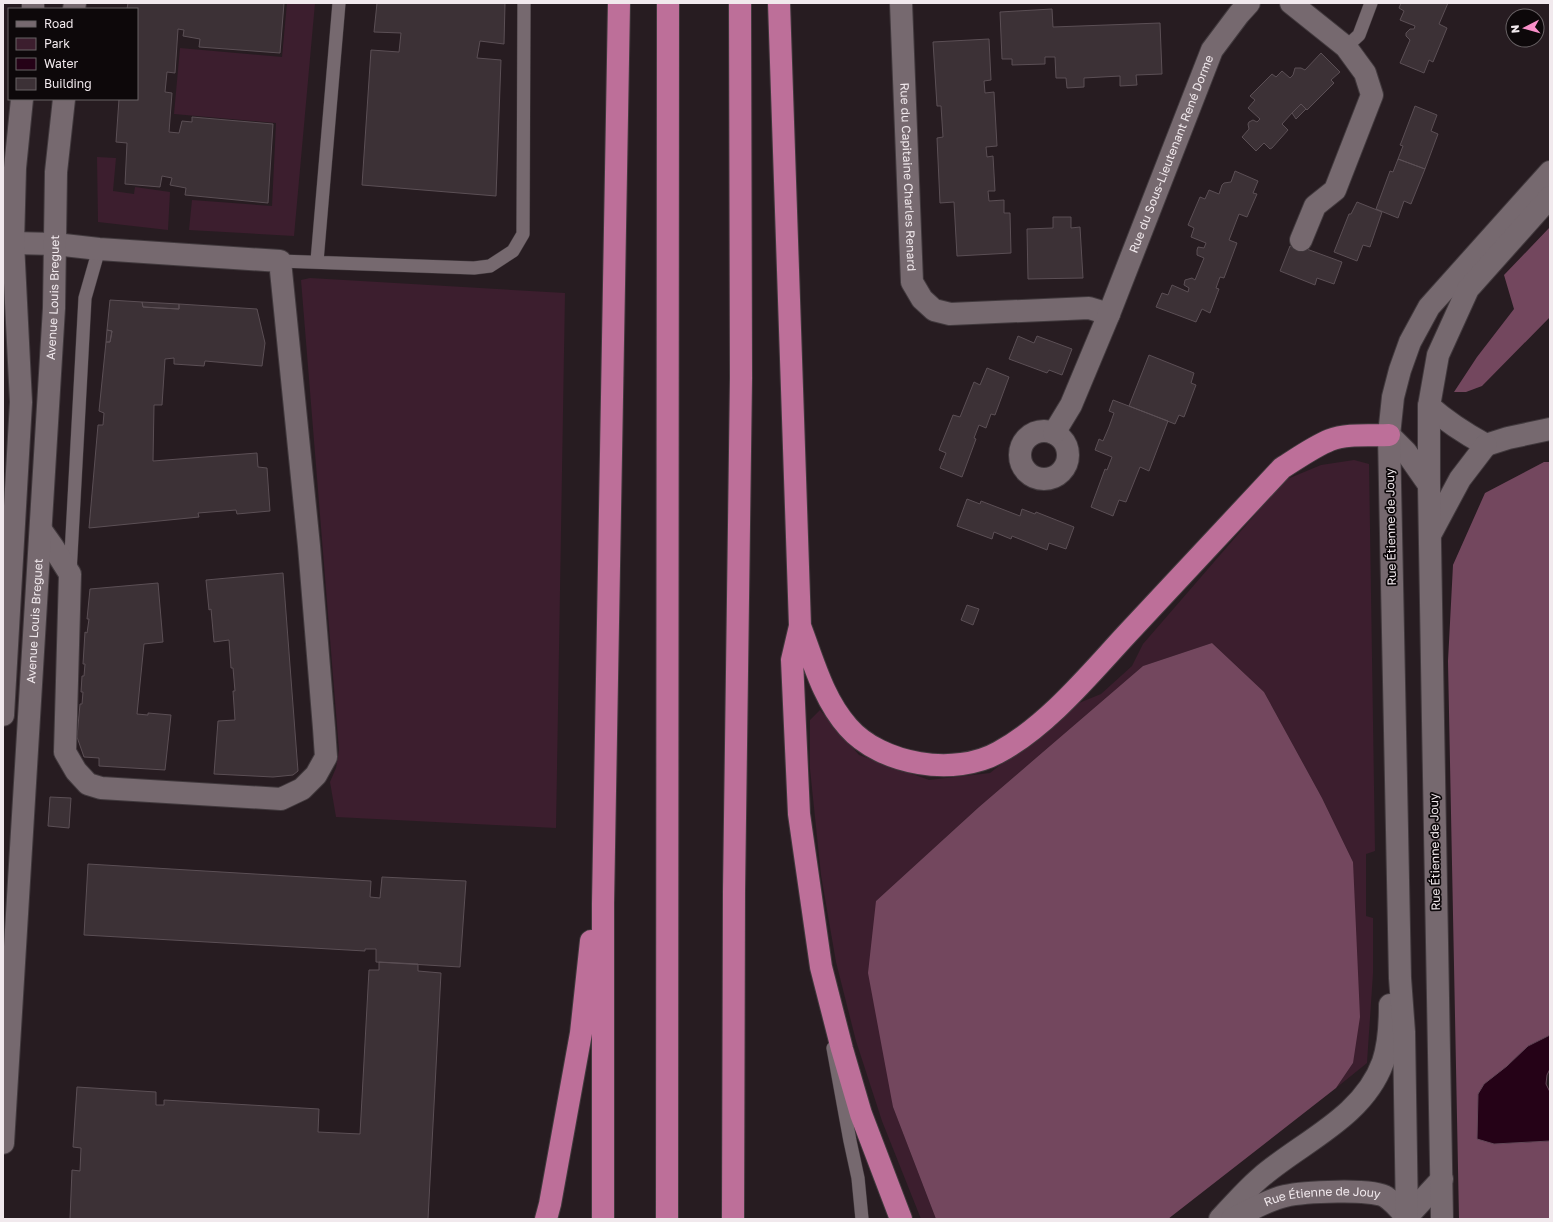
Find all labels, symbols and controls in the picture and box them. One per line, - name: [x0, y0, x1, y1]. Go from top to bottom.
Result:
- legend: [8, 8, 138, 100]
- north arrow: [1505, 8, 1545, 48]
- text: Road: [44, 16, 73, 31]
- text: N: [1508, 24, 1521, 34]
- text: Park: [44, 36, 70, 51]
- street label: Rue du Sous-Lieutenant René Dorme: [1125, 53, 1216, 255]
- text: Water: [44, 56, 78, 71]
- text: Building: [44, 76, 92, 91]
- street label: Rue du Capitaine Charles Renard: [897, 82, 920, 271]
- street label: Avenue Louis Breguet: [43, 235, 62, 361]
- street label: Rue Étienne de Jouy: [1382, 468, 1399, 586]
- street label: Avenue Louis Breguet: [23, 558, 46, 684]
- street label: Rue Étienne de Jouy: [1426, 793, 1443, 911]
- street label: Rue Étienne de Jouy: [1262, 1184, 1382, 1209]

